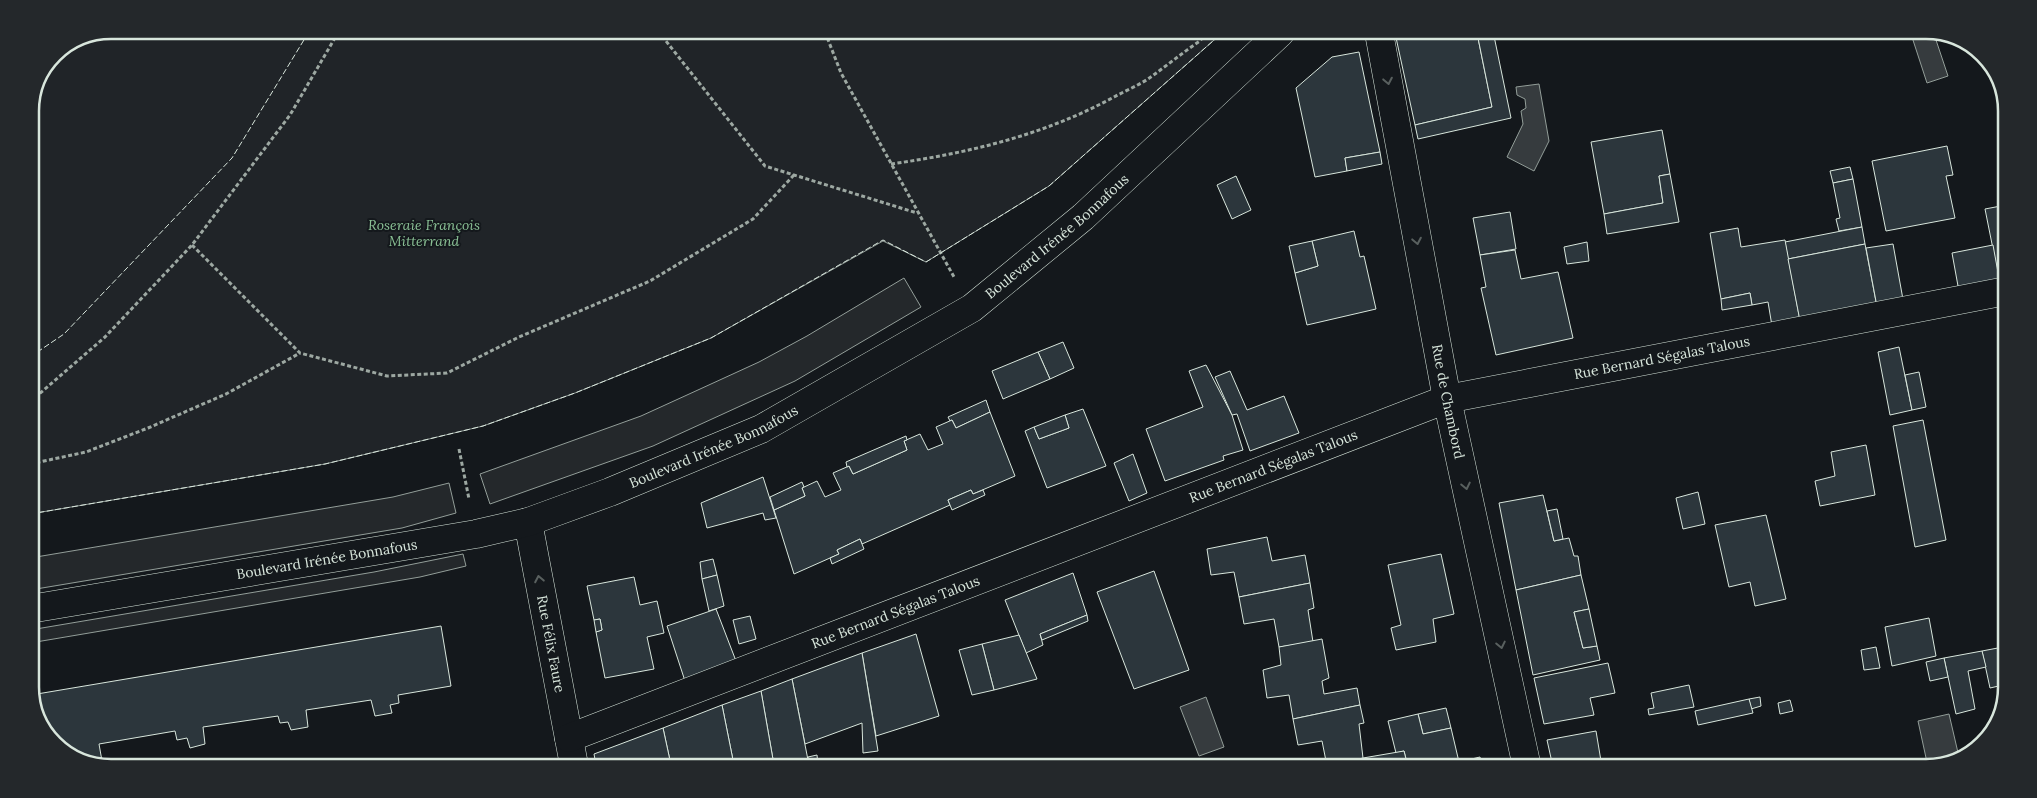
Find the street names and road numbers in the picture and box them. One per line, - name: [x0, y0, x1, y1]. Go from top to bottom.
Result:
- street label: Boulevard Irénée Bonnafous: [981, 170, 1132, 303]
- street label: Rue Bernard Ségalas Talous: [1572, 332, 1751, 383]
- street label: Rue de Chambord: [1428, 343, 1469, 461]
- street label: Boulevard Irénée Bonnafous: [626, 401, 801, 492]
- street label: Rue Bernard Ségalas Talous: [1187, 425, 1360, 507]
- street label: Boulevard Irénée Bonnafous: [235, 535, 419, 583]
- street label: Rue Bernard Ségalas Talous: [809, 571, 982, 653]
- street label: Rue Félix Faure: [533, 594, 569, 694]

